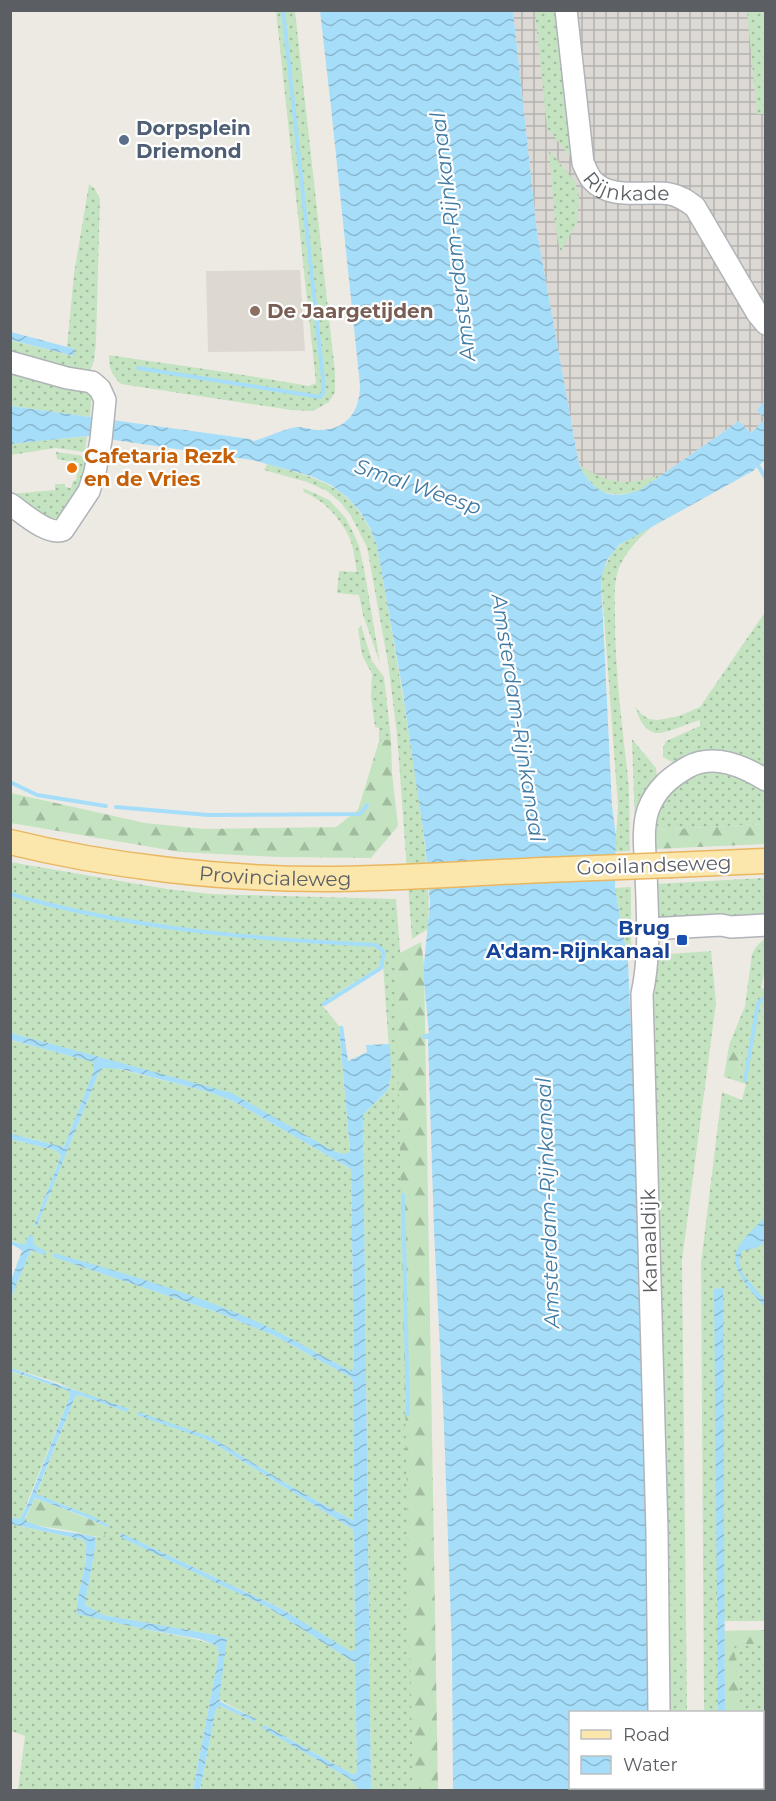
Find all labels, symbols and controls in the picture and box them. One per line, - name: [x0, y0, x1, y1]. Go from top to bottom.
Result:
- water label: Amsterdam-Rijnkanaal: [425, 111, 480, 365]
- place label: Dorpsplein Driemond: [136, 116, 251, 163]
- marker: Dorpsplein Driemond: [117, 133, 131, 147]
- street label: Rijnkade: [578, 167, 670, 206]
- place label: De Jaargetijden: [267, 299, 434, 323]
- marker: De Jaargetijden: [248, 304, 262, 318]
- place label: Cafetaria Rezk en de Vries: [84, 444, 236, 491]
- water label: Smal Weesp: [352, 453, 485, 520]
- marker: Cafetaria Rezk en de Vries: [65, 461, 79, 475]
- water label: Amsterdam-Rijnkanaal: [486, 590, 551, 844]
- street label: Gooilandseweg: [576, 850, 732, 880]
- street label: Provincialeweg: [198, 861, 351, 891]
- place label: Brug A'dam-Rijnkanaal: [485, 916, 670, 963]
- marker: Brug A'dam-Rijnkanaal: [675, 933, 689, 947]
- water label: Amsterdam-Rijnkanaal: [531, 1077, 564, 1331]
- street label: Kanaaldijk: [636, 1188, 662, 1294]
- legend: [569, 1711, 764, 1789]
- text: Road: [623, 1724, 670, 1746]
- text: Water: [623, 1754, 678, 1776]

